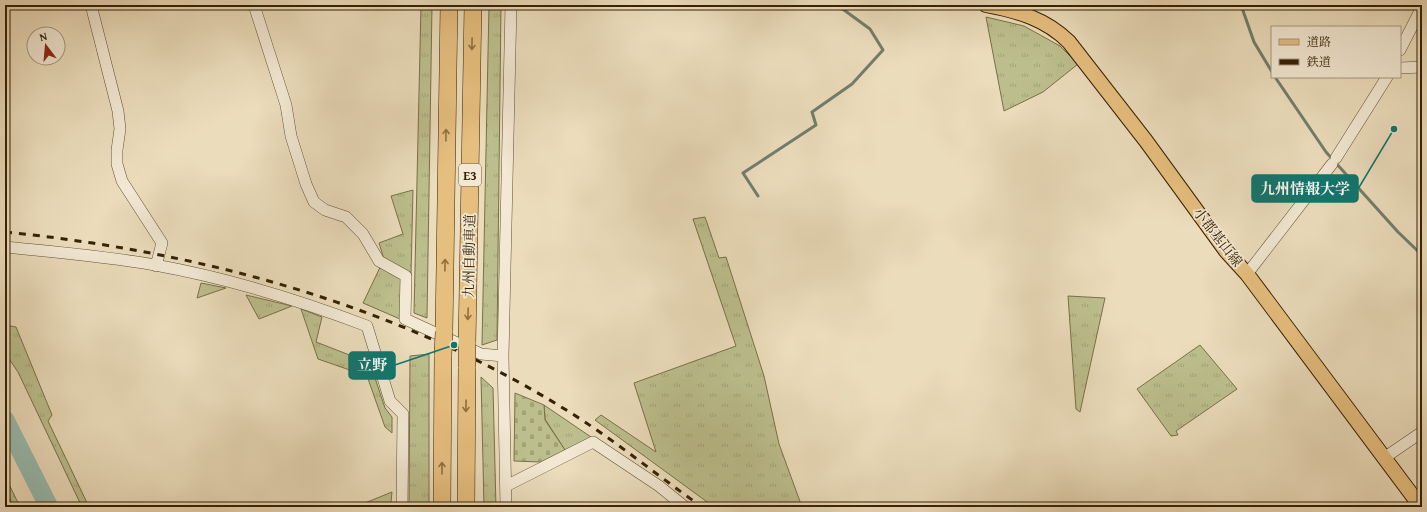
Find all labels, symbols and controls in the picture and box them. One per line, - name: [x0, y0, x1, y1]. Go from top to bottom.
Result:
- north arrow: [26, 26, 66, 66]
- legend: [1271, 26, 1401, 78]
- text: N: [38, 28, 50, 45]
- text: 道路: [1307, 33, 1331, 50]
- one-way arrow: [468, 37, 476, 50]
- text: 鉄道: [1306, 53, 1331, 70]
- one-way arrow: [442, 129, 450, 142]
- road number: E3: [459, 164, 481, 186]
- callout: 九州情報大学: [1252, 175, 1358, 202]
- text: 九州情報大学: [1260, 178, 1350, 199]
- street label: 小郡基山線: [1189, 203, 1247, 271]
- street label: 九州自動車道: [458, 214, 480, 298]
- one-way arrow: [441, 259, 449, 272]
- one-way arrow: [464, 307, 471, 320]
- callout: 立野: [349, 352, 395, 379]
- text: 立野: [357, 354, 388, 375]
- one-way arrow: [462, 399, 470, 412]
- one-way arrow: [438, 462, 446, 475]

